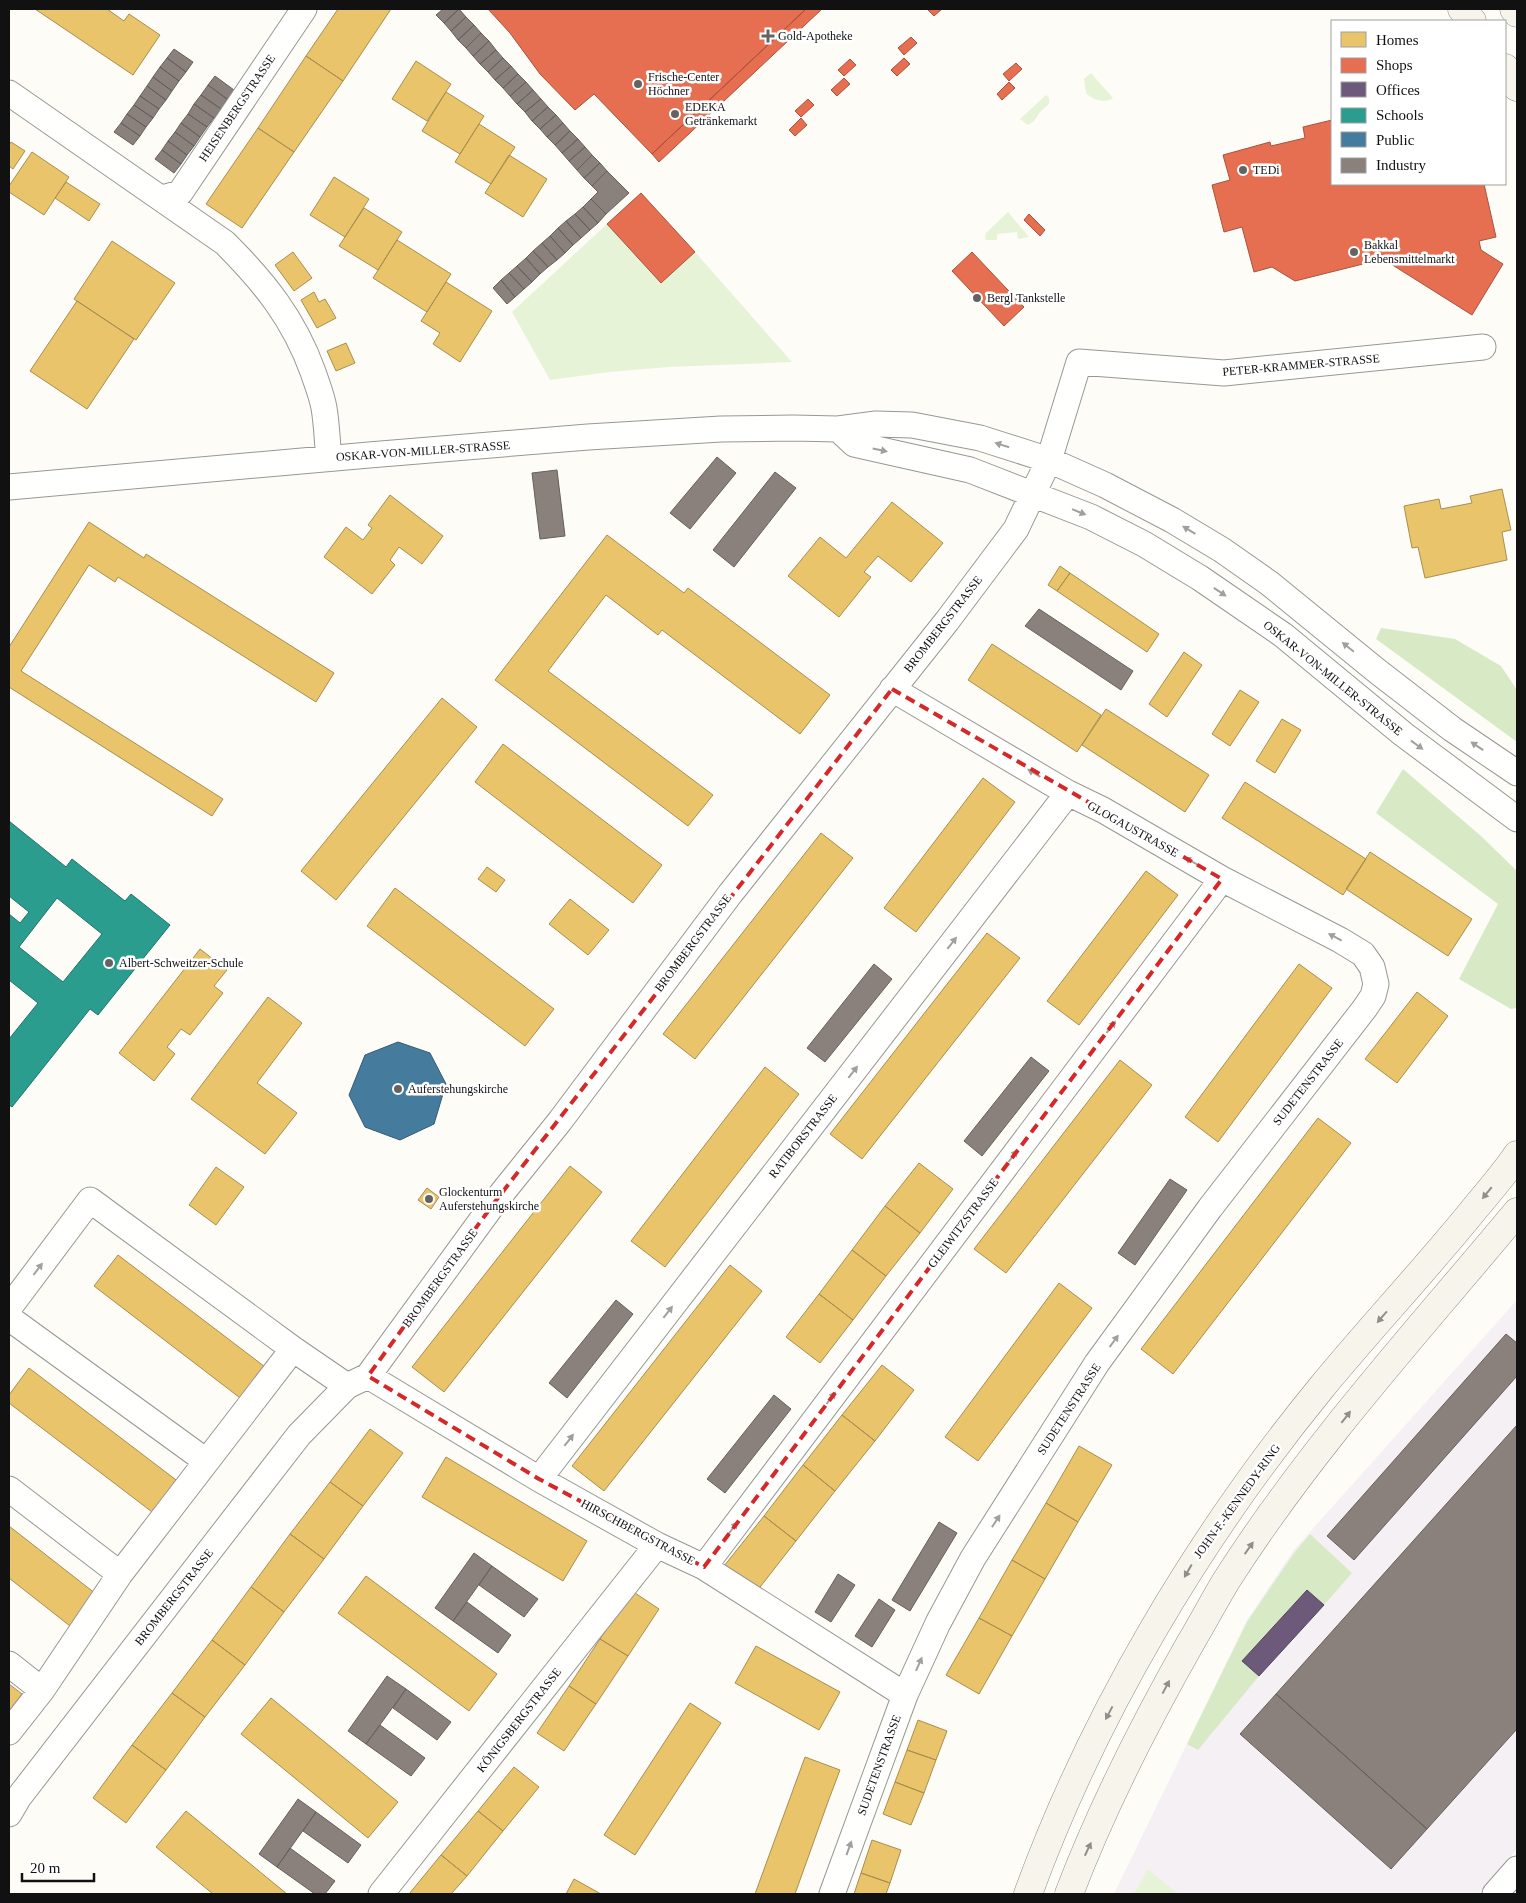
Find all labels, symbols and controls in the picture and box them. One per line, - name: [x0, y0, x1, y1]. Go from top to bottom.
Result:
- legend: [1331, 20, 1506, 185]
- place label: Gold-Apotheke: [778, 29, 853, 43]
- marker: Gold-Apotheke: [762, 30, 774, 42]
- text: Homes: [1376, 32, 1419, 48]
- street label: HEISENBERGSTRASSE: [196, 52, 278, 164]
- text: Shops: [1376, 57, 1413, 73]
- place label: Frische-Center Höchner: [648, 70, 719, 98]
- marker: Frische-Center Höchner: [632, 78, 644, 90]
- text: Offices: [1376, 82, 1420, 98]
- place label: EDEKA Getränkemarkt: [685, 100, 758, 128]
- text: Schools: [1376, 107, 1424, 123]
- marker: EDEKA Getränkemarkt: [669, 108, 681, 120]
- text: Public: [1376, 132, 1415, 148]
- text: Industry: [1376, 157, 1426, 173]
- place label: TEDi: [1253, 163, 1280, 177]
- marker: TEDi: [1237, 164, 1249, 176]
- place label: Bakkal Lebensmittelmarkt: [1364, 238, 1455, 266]
- marker: Bakkal Lebensmittelmarkt: [1348, 246, 1360, 258]
- place label: Bergl Tankstelle: [987, 291, 1065, 305]
- marker: Bergl Tankstelle: [971, 292, 983, 304]
- street label: PETER-KRAMMER-STRASSE: [1222, 351, 1380, 379]
- street label: OSKAR-VON-MILLER-STRASSE: [335, 438, 511, 464]
- one-way arrow: [995, 441, 1010, 448]
- one-way arrow: [872, 446, 888, 454]
- one-way arrow: [1072, 508, 1087, 516]
- one-way arrow: [1183, 526, 1196, 535]
- street label: BROMBERGSTRASSE: [901, 573, 985, 675]
- one-way arrow: [1213, 587, 1227, 597]
- street label: OSKAR-VON-MILLER-STRASSE: [1261, 618, 1405, 738]
- one-way arrow: [1342, 642, 1355, 653]
- one-way arrow: [1411, 740, 1424, 750]
- one-way arrow: [1470, 741, 1484, 751]
- one-way arrow: [1028, 769, 1041, 778]
- street label: GLOGAUSTRASSE: [1085, 798, 1181, 860]
- one-way arrow: [1185, 857, 1198, 866]
- street label: BROMBERGSTRASSE: [652, 891, 734, 995]
- one-way arrow: [1328, 933, 1342, 941]
- one-way arrow: [947, 936, 957, 950]
- place label: Albert-Schweitzer-Schule: [119, 956, 243, 970]
- marker: Albert-Schweitzer-Schule: [103, 957, 115, 969]
- one-way arrow: [1105, 1021, 1116, 1034]
- street label: SUDETENSTRASSE: [1270, 1036, 1346, 1128]
- one-way arrow: [848, 1065, 858, 1079]
- place label: Auferstehungskirche: [408, 1082, 508, 1096]
- marker: Auferstehungskirche: [392, 1083, 404, 1095]
- street label: RATIBORSTRASSE: [766, 1091, 840, 1181]
- one-way arrow: [1008, 1149, 1018, 1163]
- street label: GLEIWITZSTRASSE: [925, 1175, 1001, 1271]
- place label: Glockenturm Auferstehungskirche: [439, 1185, 539, 1213]
- one-way arrow: [1482, 1186, 1493, 1199]
- marker: Glockenturm Auferstehungskirche: [423, 1193, 435, 1205]
- street label: BROMBERGSTRASSE: [399, 1226, 481, 1330]
- one-way arrow: [33, 1262, 43, 1276]
- one-way arrow: [663, 1306, 674, 1319]
- one-way arrow: [1377, 1311, 1388, 1323]
- one-way arrow: [1109, 1334, 1119, 1348]
- street label: SUDETENSTRASSE: [1034, 1361, 1104, 1457]
- one-way arrow: [826, 1391, 836, 1405]
- one-way arrow: [1340, 1411, 1351, 1424]
- one-way arrow: [564, 1433, 574, 1447]
- street label: JOHN-F.-KENNEDY-RING: [1191, 1441, 1283, 1561]
- street label: HIRSCHBERGSTRASSE: [578, 1496, 698, 1568]
- one-way arrow: [992, 1515, 1001, 1528]
- one-way arrow: [728, 1522, 739, 1535]
- one-way arrow: [1244, 1541, 1254, 1555]
- street label: BROMBERGSTRASSE: [132, 1546, 216, 1648]
- one-way arrow: [1184, 1563, 1192, 1578]
- one-way arrow: [916, 1657, 924, 1671]
- street label: KÖNIGSBERGSTRASSE: [474, 1665, 564, 1775]
- one-way arrow: [1162, 1680, 1170, 1694]
- one-way arrow: [1105, 1705, 1113, 1720]
- street label: SUDETENSTRASSE: [854, 1713, 904, 1817]
- one-way arrow: [846, 1841, 853, 1856]
- one-way arrow: [1084, 1842, 1092, 1856]
- scale bar: [22, 1850, 95, 1882]
- text: 20 m: [30, 1860, 61, 1876]

